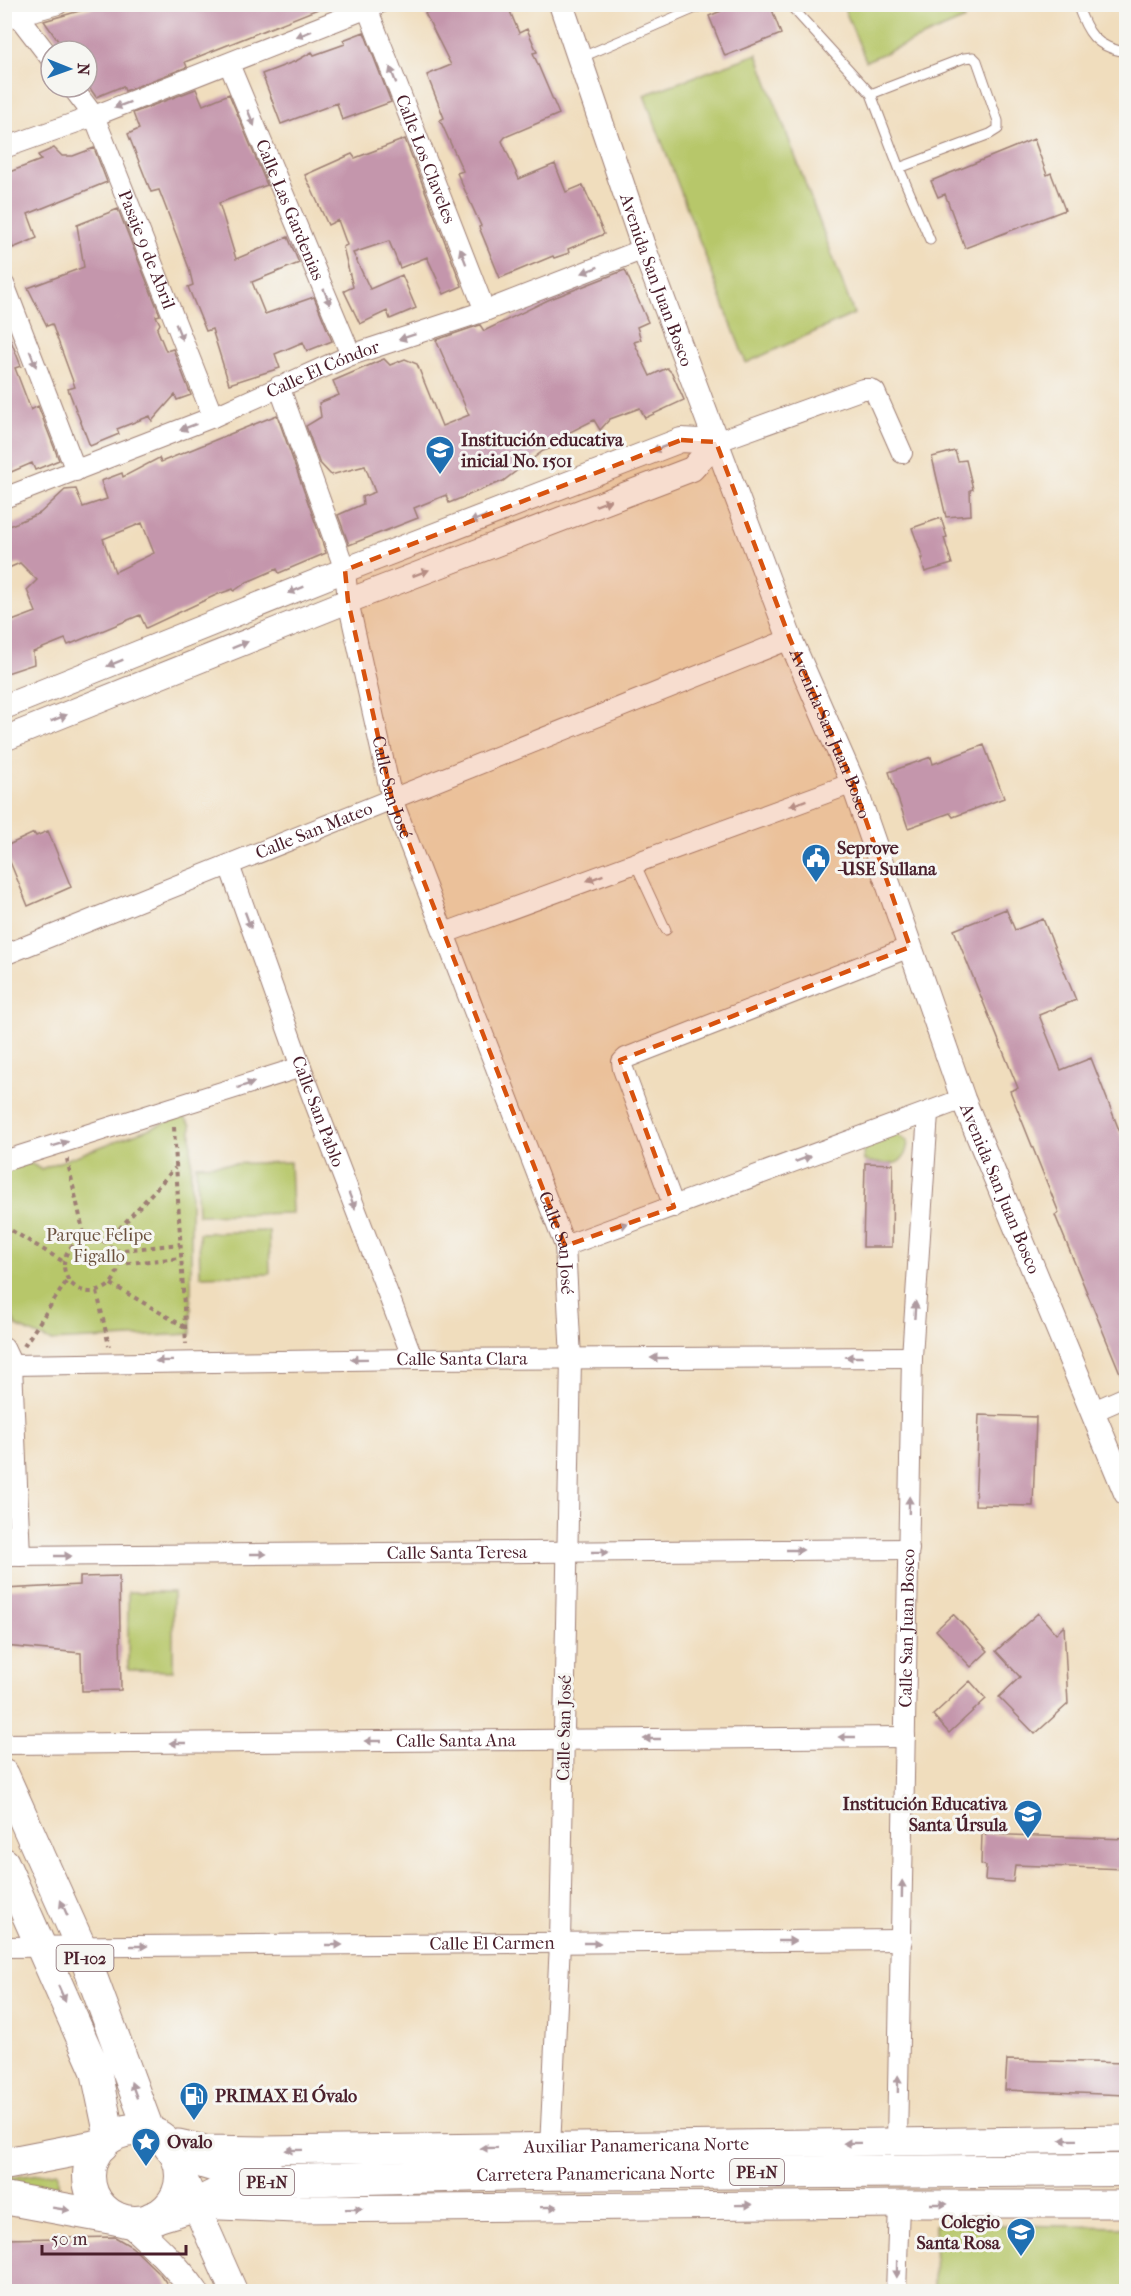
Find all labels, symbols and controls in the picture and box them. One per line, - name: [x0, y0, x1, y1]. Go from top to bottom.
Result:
- one-way arrow: [294, 29, 312, 39]
- north arrow: [39, 39, 99, 99]
- text: N: [74, 63, 93, 76]
- one-way arrow: [388, 65, 398, 83]
- street label: Calle Los Claveles: [391, 92, 460, 227]
- one-way arrow: [113, 101, 131, 110]
- one-way arrow: [246, 109, 256, 127]
- street label: Calle Las Gardenias: [251, 136, 329, 284]
- street label: Pasaje 9 de Abril: [113, 187, 179, 312]
- street label: Avenida San Juan Bosco: [615, 190, 697, 369]
- one-way arrow: [458, 247, 468, 265]
- one-way arrow: [581, 266, 599, 275]
- one-way arrow: [322, 289, 332, 307]
- one-way arrow: [175, 323, 184, 341]
- one-way arrow: [398, 332, 416, 342]
- street label: Calle El Cóndor: [263, 336, 382, 403]
- one-way arrow: [28, 350, 38, 368]
- one-way arrow: [179, 423, 197, 432]
- place label: Institución educativa inicial No. 1501: [460, 430, 624, 472]
- school or university icon: Institución educativa inicial No. 1501: [424, 434, 456, 476]
- one-way arrow: [650, 443, 668, 453]
- one-way arrow: [594, 498, 612, 508]
- one-way arrow: [469, 515, 487, 524]
- one-way arrow: [412, 568, 430, 577]
- one-way arrow: [287, 586, 305, 595]
- one-way arrow: [231, 640, 249, 650]
- street label: Avenida San Juan Bosco: [784, 645, 875, 821]
- one-way arrow: [106, 658, 124, 668]
- one-way arrow: [50, 712, 68, 722]
- street label: Calle San José: [367, 734, 416, 842]
- street label: Calle San Mateo: [252, 798, 376, 864]
- one-way arrow: [789, 799, 807, 809]
- place label: Seprove -USE Sullana: [837, 838, 937, 880]
- public building icon: Seprove -USE Sullana: [800, 842, 832, 884]
- one-way arrow: [586, 873, 604, 883]
- one-way arrow: [244, 911, 254, 929]
- street label: Calle San Pablo: [287, 1053, 348, 1170]
- one-way arrow: [237, 1079, 255, 1089]
- street label: Avenida San Juan Bosco: [955, 1100, 1044, 1277]
- one-way arrow: [51, 1139, 69, 1149]
- one-way arrow: [794, 1154, 812, 1163]
- street label: Calle San José: [534, 1188, 578, 1295]
- one-way arrow: [348, 1192, 357, 1210]
- one-way arrow: [611, 1221, 629, 1231]
- park label: Parque Felipe Figallo: [46, 1225, 152, 1267]
- one-way arrow: [910, 1301, 920, 1320]
- street label: Calle Santa Clara: [396, 1349, 528, 1370]
- one-way arrow: [844, 1352, 863, 1362]
- one-way arrow: [649, 1353, 668, 1363]
- one-way arrow: [349, 1354, 368, 1364]
- one-way arrow: [154, 1356, 173, 1366]
- one-way arrow: [905, 1496, 914, 1515]
- street label: Calle Santa Teresa: [387, 1542, 528, 1564]
- one-way arrow: [785, 1545, 804, 1555]
- one-way arrow: [590, 1547, 609, 1557]
- street label: Calle San Juan Bosco: [895, 1548, 919, 1708]
- one-way arrow: [248, 1550, 267, 1559]
- one-way arrow: [53, 1551, 72, 1561]
- street label: Calle San José: [553, 1675, 576, 1781]
- street label: Calle Santa Ana: [396, 1730, 517, 1752]
- one-way arrow: [837, 1732, 856, 1742]
- one-way arrow: [642, 1734, 661, 1744]
- one-way arrow: [363, 1736, 382, 1746]
- one-way arrow: [168, 1738, 187, 1748]
- place label: Institución Educativa Santa Úrsula: [843, 1794, 1008, 1836]
- school or university icon: Institución Educativa Santa Úrsula: [1012, 1798, 1044, 1840]
- one-way arrow: [898, 1879, 907, 1898]
- one-way arrow: [59, 1900, 68, 1917]
- street label: Calle El Carmen: [429, 1933, 555, 1955]
- one-way arrow: [778, 1936, 797, 1946]
- one-way arrow: [583, 1938, 602, 1948]
- one-way arrow: [325, 1940, 344, 1950]
- one-way arrow: [130, 1941, 149, 1951]
- road number: PI-102: [56, 1945, 113, 1971]
- one-way arrow: [58, 1985, 67, 2002]
- one-way arrow: [894, 2074, 903, 2093]
- fuel station icon: PRIMAX El Óvalo: [178, 2080, 210, 2122]
- one-way arrow: [129, 2081, 138, 2099]
- place label: PRIMAX El Óvalo: [215, 2084, 357, 2107]
- place icon: Ovalo: [130, 2126, 162, 2168]
- place label: Ovalo: [167, 2132, 212, 2153]
- street label: Auxiliar Panamericana Norte: [522, 2134, 749, 2158]
- one-way arrow: [1059, 2135, 1078, 2144]
- one-way arrow: [843, 2138, 862, 2148]
- one-way arrow: [480, 2143, 499, 2152]
- one-way arrow: [285, 2145, 304, 2155]
- road number: PE-1N: [730, 2159, 784, 2185]
- street label: Carretera Panamericana Norte: [476, 2163, 715, 2186]
- road number: PE-1N: [240, 2169, 294, 2195]
- one-way arrow: [929, 2199, 948, 2209]
- one-way arrow: [734, 2200, 753, 2210]
- one-way arrow: [539, 2202, 558, 2212]
- one-way arrow: [52, 2204, 71, 2213]
- one-way arrow: [344, 2204, 363, 2214]
- place label: Colegio Santa Rosa: [917, 2212, 1001, 2254]
- school or university icon: Colegio Santa Rosa: [1005, 2216, 1037, 2258]
- scale bar: [42, 2218, 186, 2256]
- text: 50 m: [51, 2229, 88, 2250]
- one-way arrow: [892, 2259, 902, 2278]

